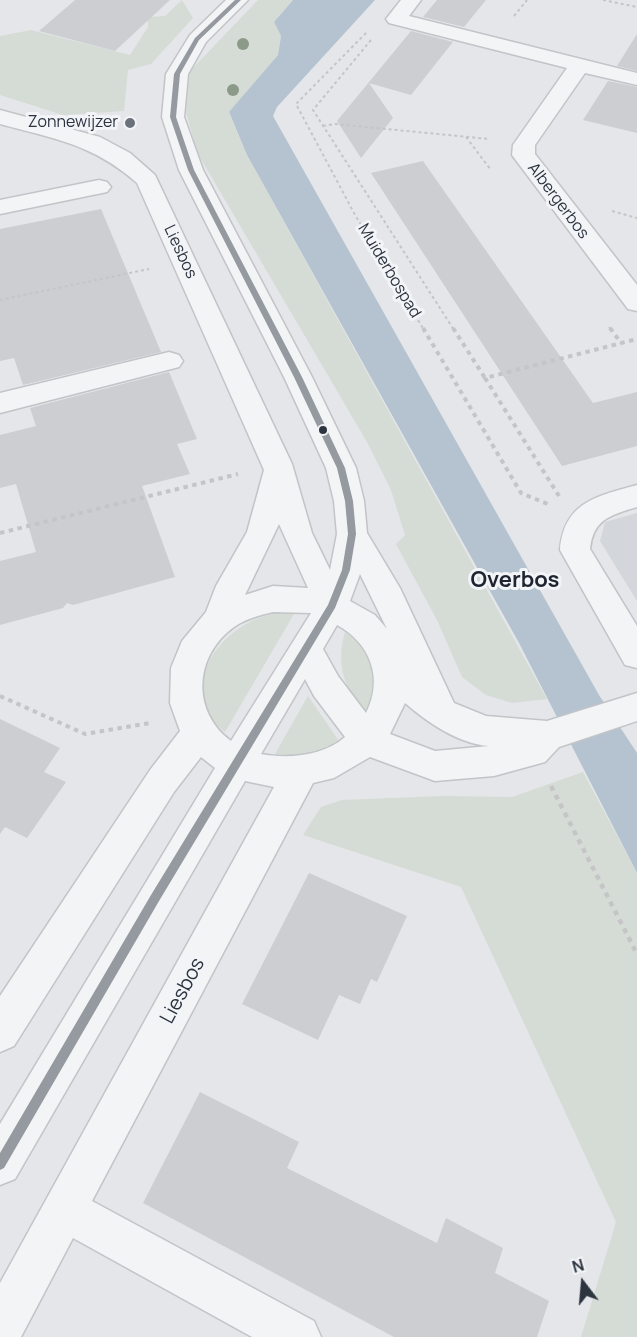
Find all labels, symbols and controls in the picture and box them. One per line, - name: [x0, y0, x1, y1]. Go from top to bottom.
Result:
- place label: Zonnewijzer: [28, 113, 118, 133]
- marker: Zonnewijzer: [123, 116, 137, 130]
- street label: Albergerbos: [523, 159, 593, 243]
- street label: Muiderbospad: [353, 220, 425, 322]
- street label: Liesbos: [159, 222, 201, 282]
- unlabelled marker: [317, 424, 329, 436]
- district label: Overbos: [470, 568, 560, 594]
- street label: Liesbos: [156, 954, 210, 1028]
- north arrow: [553, 1253, 613, 1313]
- text: N: [569, 1254, 587, 1278]

